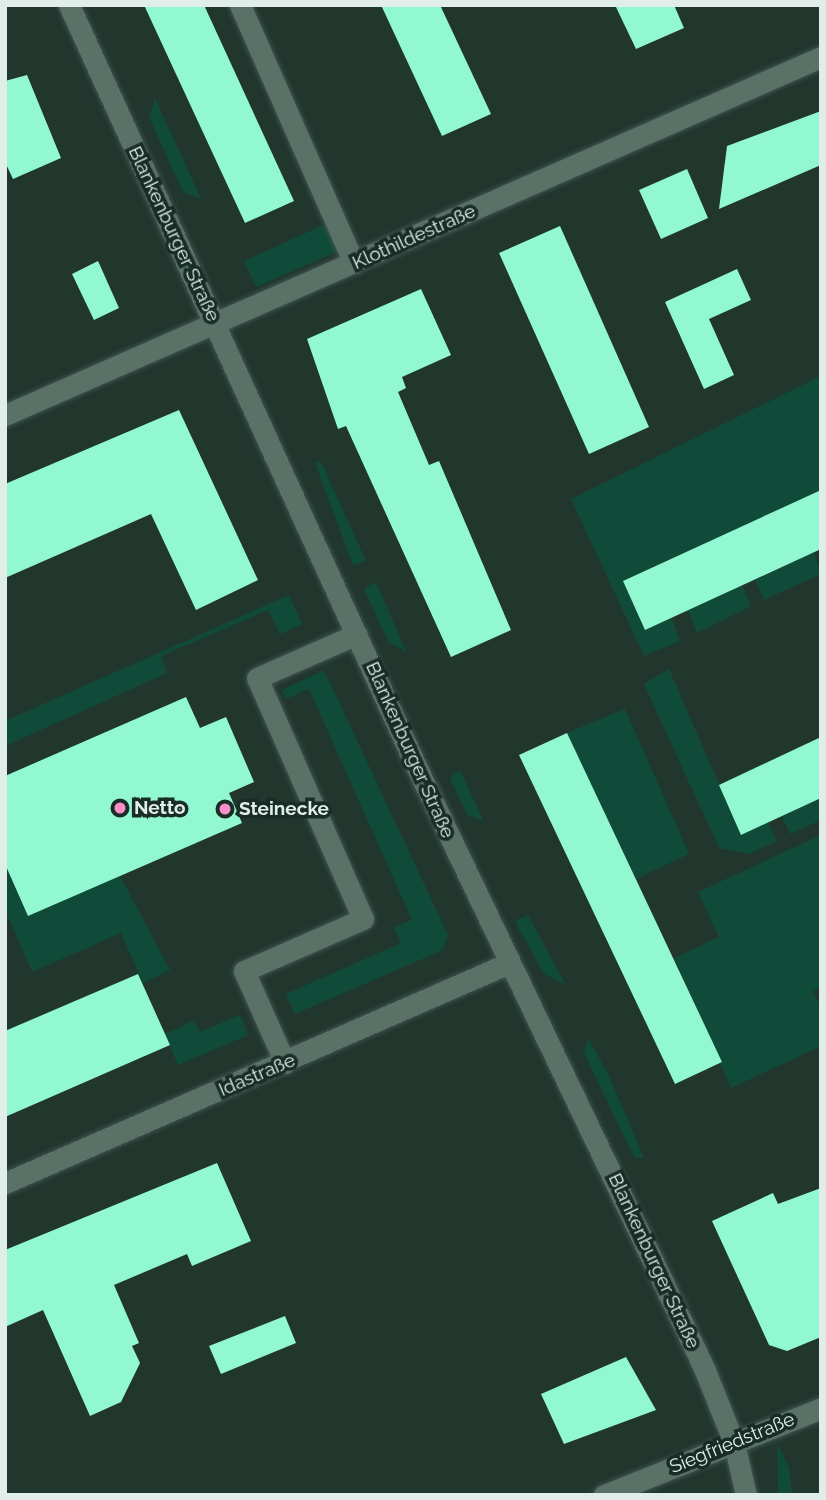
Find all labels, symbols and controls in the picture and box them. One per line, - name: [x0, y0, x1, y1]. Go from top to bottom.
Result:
- street label: Blankenburger Straße: [123, 143, 225, 325]
- street label: Klothildestraße: [349, 200, 479, 274]
- street label: Blankenburger Straße: [361, 658, 459, 842]
- place label: Netto: [134, 797, 186, 819]
- place label: Steinecke: [239, 798, 329, 820]
- marker: Netto: [112, 800, 128, 816]
- marker: Steinecke: [217, 801, 233, 817]
- street label: Idastraße: [215, 1049, 299, 1101]
- street label: Blankenburger Straße: [603, 1170, 705, 1352]
- street label: Siegfriedstraße: [666, 1408, 798, 1478]

